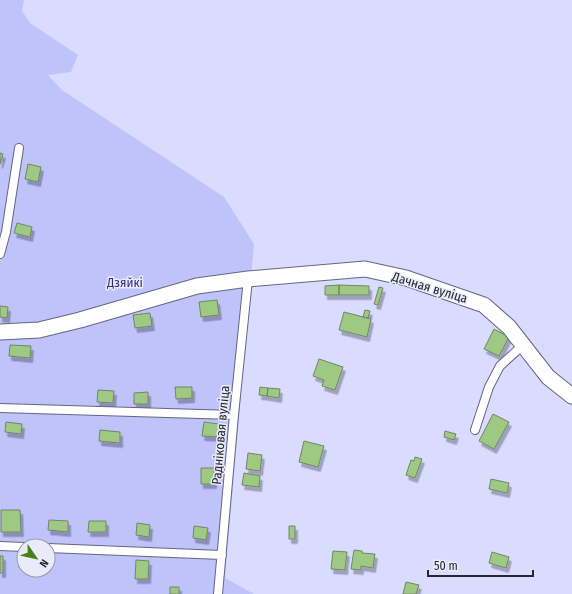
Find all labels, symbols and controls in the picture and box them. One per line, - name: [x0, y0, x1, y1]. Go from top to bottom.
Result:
- street label: Дачная вуліца: [389, 269, 469, 306]
- park label: Дзяйкі: [106, 275, 143, 290]
- street label: Радніковая вуліца: [209, 385, 232, 485]
- north arrow: [16, 538, 56, 578]
- scale bar: [428, 552, 533, 578]
- text: N: [37, 557, 51, 570]
- text: 50 m: [434, 559, 458, 573]

